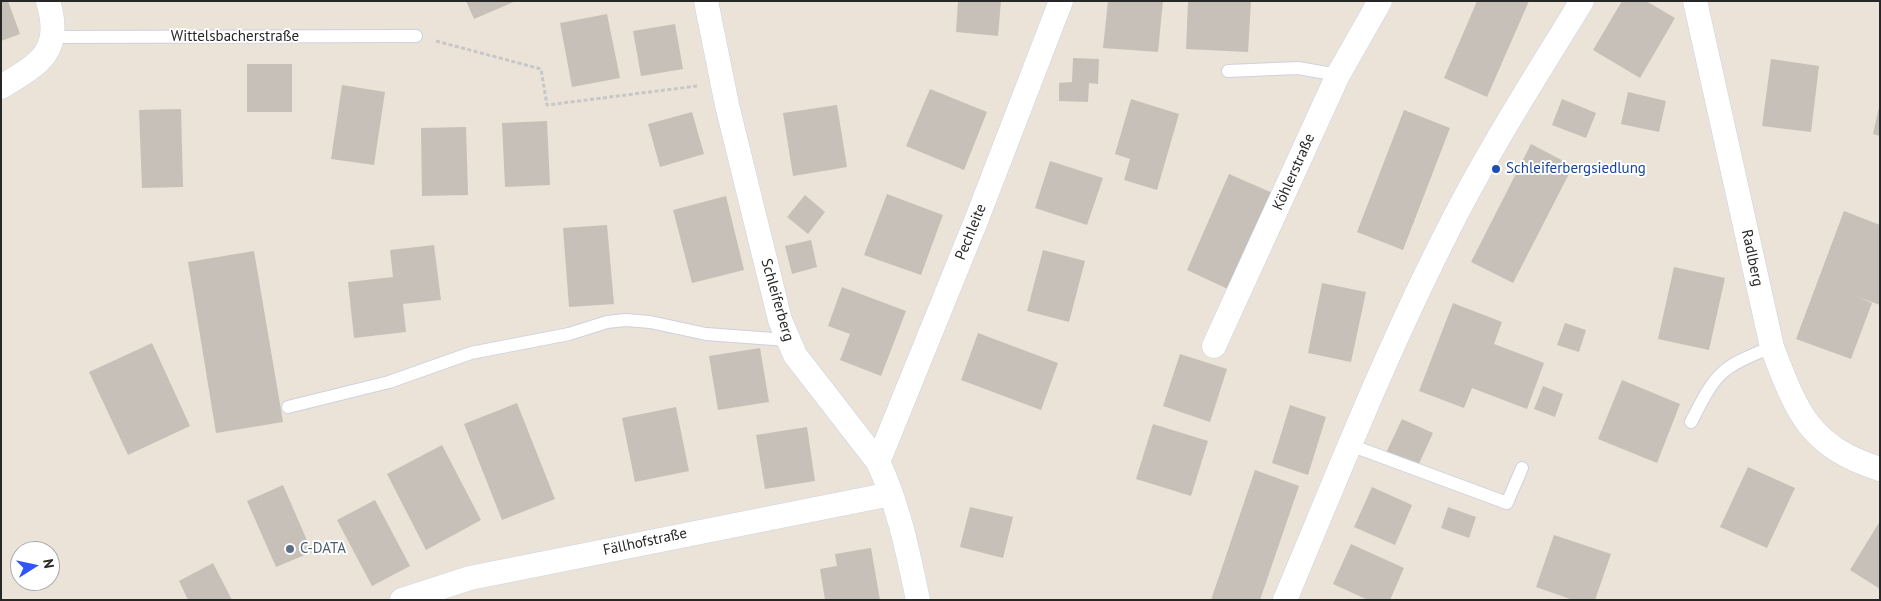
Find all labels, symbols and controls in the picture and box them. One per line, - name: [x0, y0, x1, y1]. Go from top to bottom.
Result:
- street label: Wittelsbacherstraße: [171, 28, 299, 46]
- street label: Köhlerstraße: [1269, 131, 1319, 213]
- place label: Schleiferbergsiedlung: [1506, 160, 1646, 178]
- marker: Schleiferbergsiedlung: [1490, 163, 1502, 175]
- street label: Pechleite: [952, 201, 990, 263]
- street label: Radlberg: [1737, 228, 1767, 288]
- street label: Schleiferberg: [757, 257, 797, 343]
- street label: Fällhofstraße: [601, 524, 689, 560]
- place label: C-DATA: [300, 540, 346, 558]
- north arrow: [10, 541, 60, 591]
- marker: C-DATA: [284, 543, 296, 555]
- text: N: [39, 557, 58, 570]

